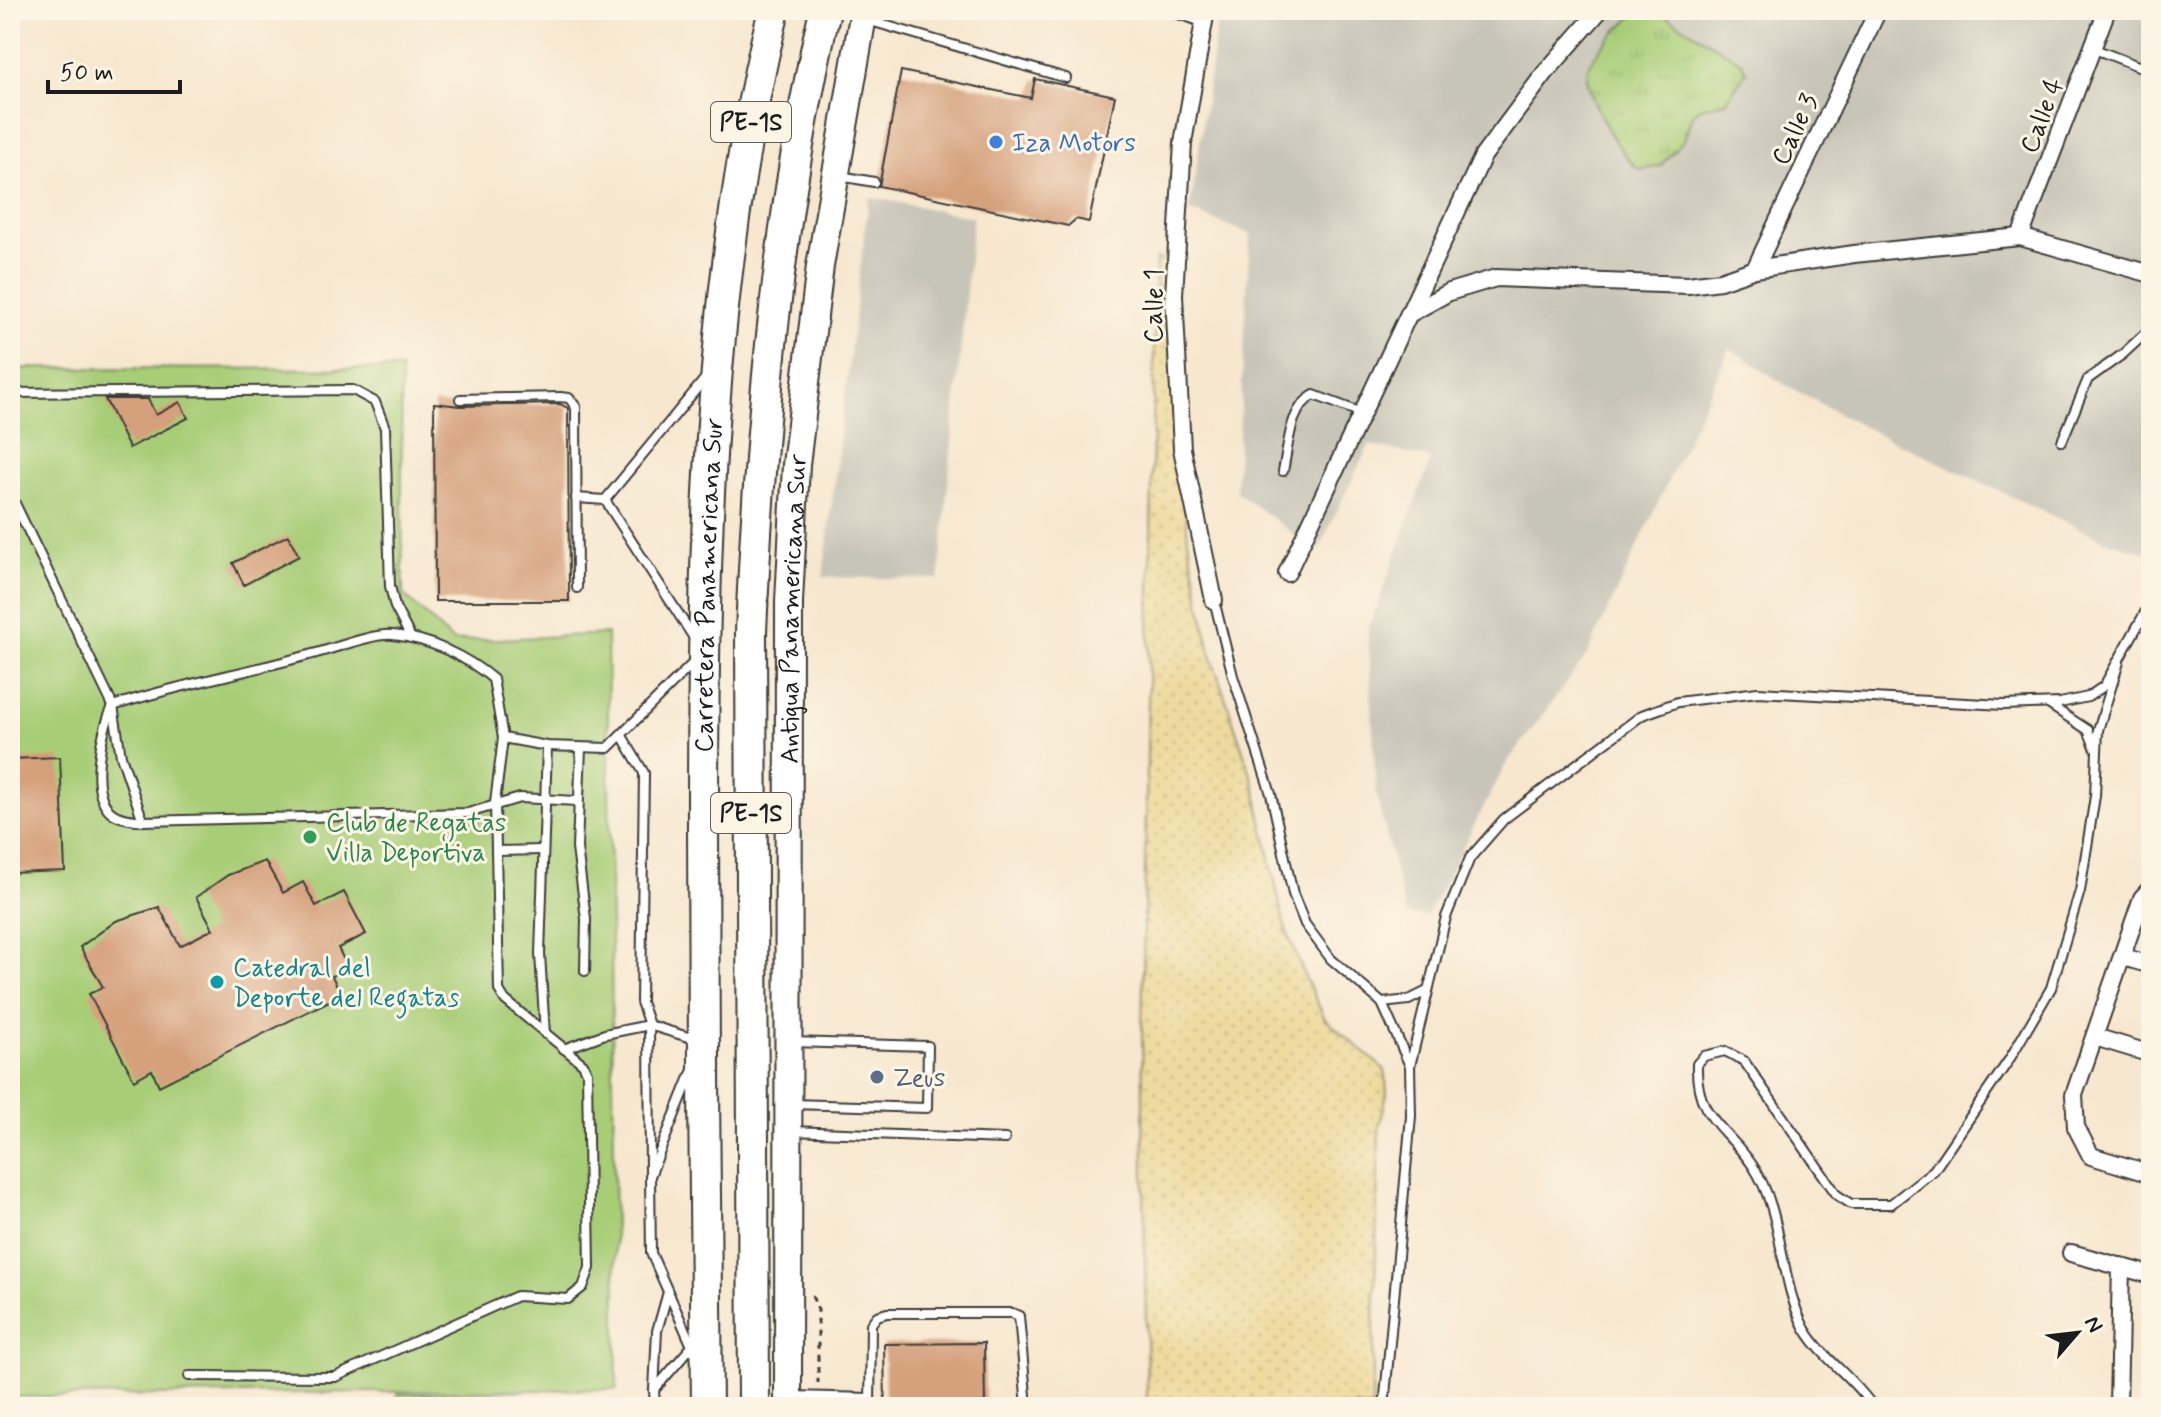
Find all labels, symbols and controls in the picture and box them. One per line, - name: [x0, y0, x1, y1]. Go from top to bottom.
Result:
- scale bar: [48, 44, 180, 94]
- text: 50 m: [60, 58, 114, 89]
- street label: Calle 4: [2013, 73, 2073, 158]
- street label: Calle 3: [1765, 89, 1827, 171]
- road number: PE-1S: [711, 102, 791, 142]
- place label: Iza Motors: [1012, 127, 1136, 161]
- marker: Iza Motors: [987, 133, 1005, 151]
- street label: Calle 1: [1138, 269, 1172, 343]
- street label: Carretera Panamericana Sur: [688, 417, 732, 753]
- street label: Antigua Panamericana Sur: [773, 452, 816, 764]
- road number: PE-1S: [711, 793, 791, 833]
- place label: Club de Regatas Villa Deportiva: [326, 807, 506, 871]
- marker: Club de Regatas Villa Deportiva: [301, 828, 319, 846]
- place label: Catedral del Deporte del Regatas: [233, 952, 459, 1019]
- marker: Catedral del Deporte del Regatas: [208, 973, 226, 991]
- place label: Zeus: [893, 1062, 946, 1096]
- marker: Zeus: [868, 1068, 886, 1086]
- north arrow: [2037, 1293, 2117, 1373]
- text: N: [2077, 1312, 2109, 1338]

